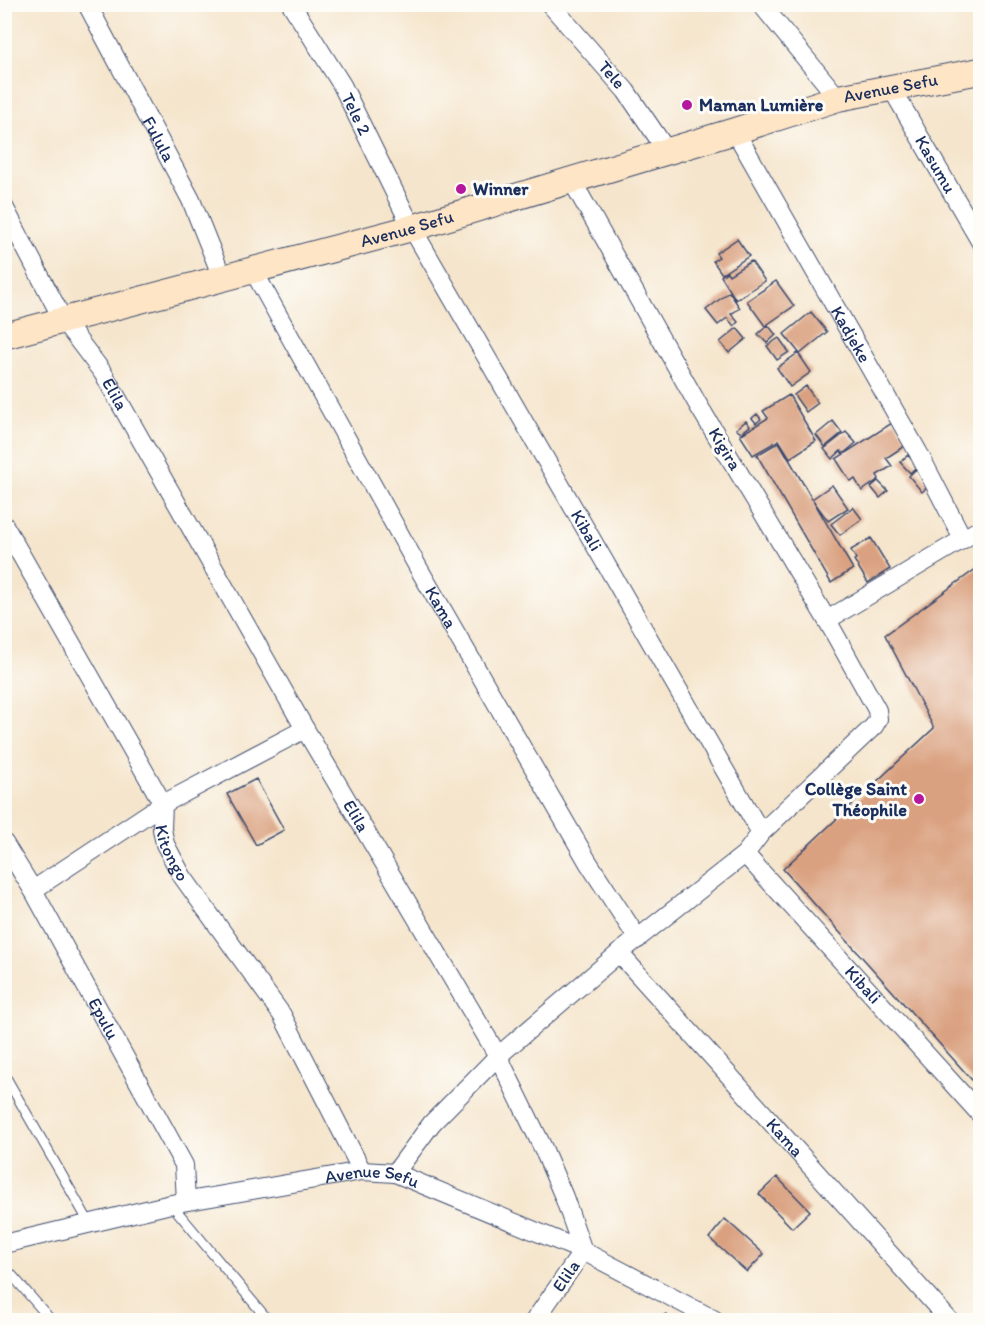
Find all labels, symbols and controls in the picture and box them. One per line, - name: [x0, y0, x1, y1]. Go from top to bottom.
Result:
- street label: Tele: [593, 56, 630, 94]
- street label: Avenue Sefu: [841, 68, 940, 108]
- street label: Tele 2: [337, 89, 376, 139]
- place label: Maman Lumière: [699, 94, 824, 116]
- marker: Maman Lumière: [680, 98, 694, 112]
- street label: Fulula: [138, 113, 180, 166]
- street label: Kasumu: [910, 131, 961, 197]
- place label: Winner: [473, 178, 529, 200]
- marker: Winner: [454, 182, 468, 196]
- street label: Avenue Sefu: [358, 205, 456, 252]
- street label: Kadjeke: [826, 302, 876, 367]
- street label: Elila: [97, 374, 133, 414]
- street label: Kigira: [704, 424, 747, 475]
- street label: Kibali: [566, 506, 607, 555]
- street label: Kama: [420, 582, 462, 632]
- place label: Collège Saint Théophile: [805, 778, 907, 821]
- marker: Collège Saint Théophile: [912, 792, 926, 806]
- street label: Elila: [338, 796, 374, 836]
- street label: Kitongo: [150, 823, 194, 885]
- street label: Kibali: [840, 961, 886, 1008]
- street label: Epulu: [83, 994, 124, 1044]
- street label: Kama: [762, 1113, 808, 1162]
- street label: Avenue Sefu: [323, 1160, 423, 1193]
- street label: Elila: [547, 1256, 585, 1296]

